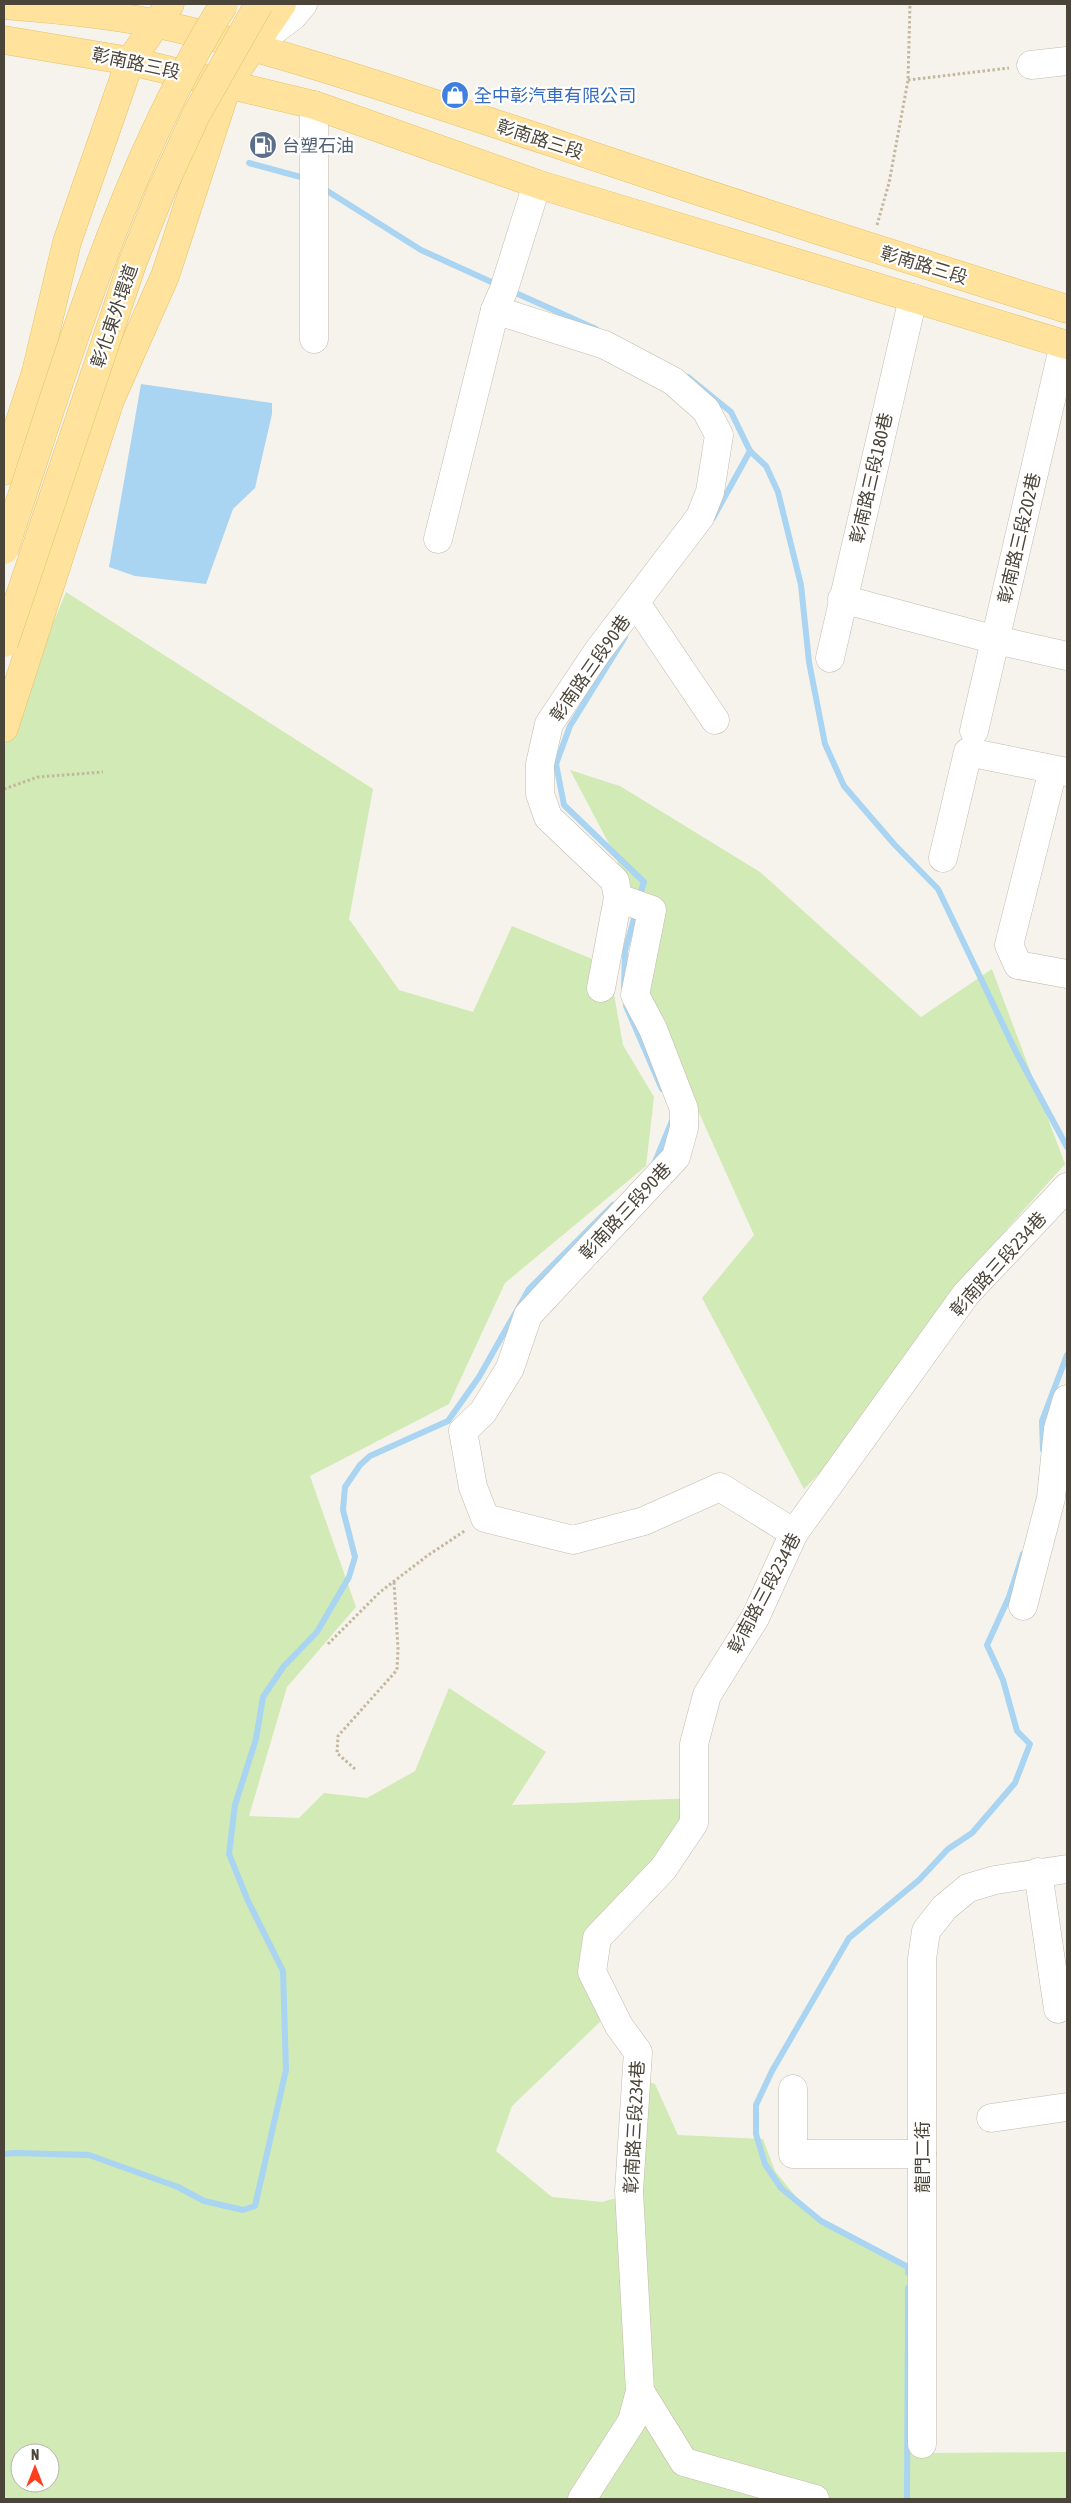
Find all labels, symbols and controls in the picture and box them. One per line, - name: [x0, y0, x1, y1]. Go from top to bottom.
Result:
- street label: 彰南路三段: [90, 43, 182, 83]
- shop icon: 全中彰汽車有限公司: [440, 80, 470, 110]
- place label: 全中彰汽車有限公司: [474, 85, 636, 106]
- street label: 彰南路三段: [494, 115, 586, 163]
- fuel station icon: 台塑石油: [248, 130, 278, 160]
- place label: 台塑石油: [282, 135, 354, 156]
- street label: 彰南路三段: [878, 242, 970, 288]
- street label: 彰化東外環道: [86, 262, 142, 370]
- street label: 彰南路三段180巷: [846, 411, 896, 545]
- street label: 彰南路三段202巷: [994, 471, 1044, 605]
- street label: 彰南路三段90巷: [546, 611, 634, 725]
- street label: 彰南路三段90巷: [575, 1158, 675, 1264]
- street label: 彰南路三段234巷: [946, 1207, 1050, 1321]
- street label: 彰南路三段234巷: [723, 1529, 805, 1657]
- street label: 彰南路三段234巷: [620, 2060, 648, 2194]
- street label: 龍門二街: [912, 2121, 933, 2193]
- north arrow: [10, 2443, 60, 2493]
- text: N: [31, 2447, 39, 2463]

